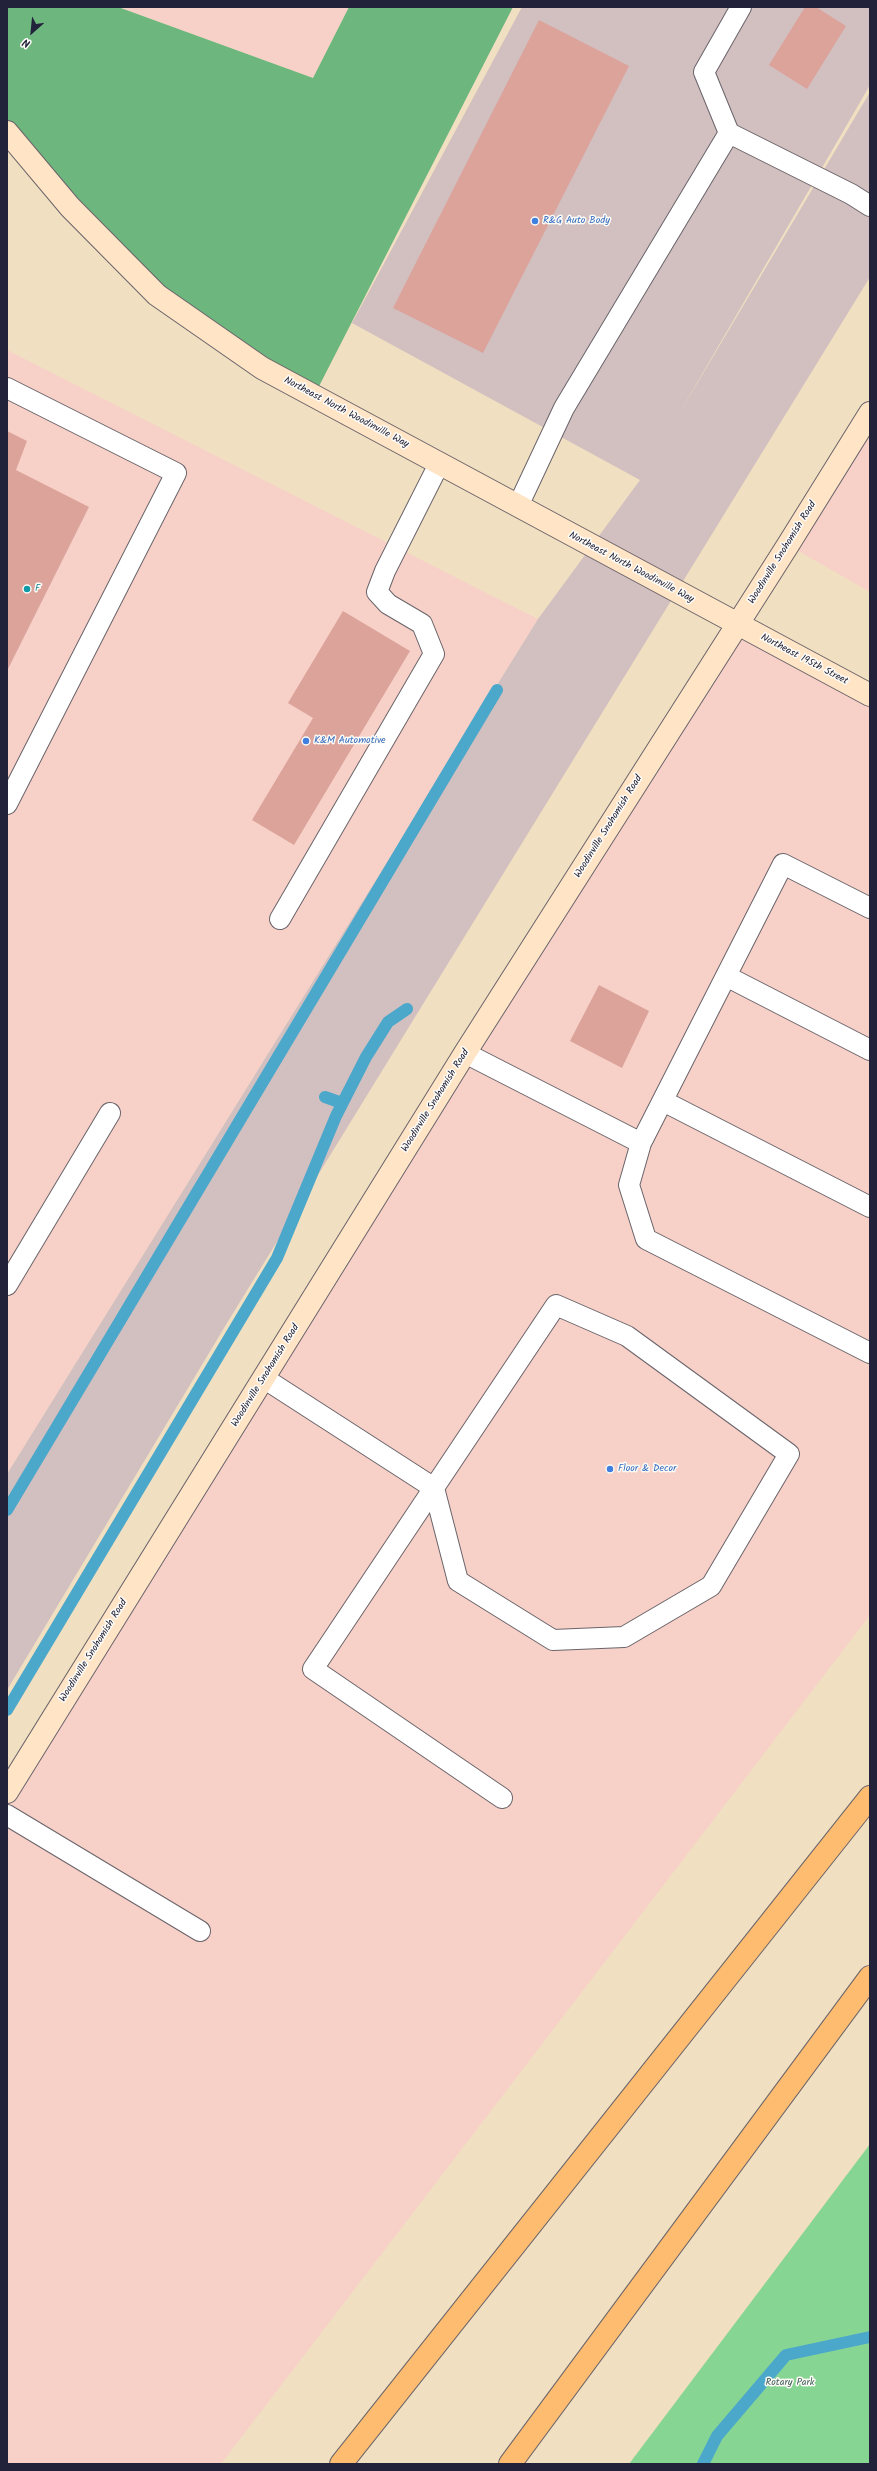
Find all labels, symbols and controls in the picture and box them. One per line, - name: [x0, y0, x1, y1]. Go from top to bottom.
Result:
- north arrow: [12, 12, 52, 52]
- text: N: [19, 33, 34, 52]
- place label: R&G Auto Body: [543, 215, 610, 227]
- marker: R&G Auto Body: [530, 216, 540, 226]
- street label: Northeast North Woodinville Way: [281, 375, 411, 451]
- street label: Woodinville Snohomish Road: [746, 500, 820, 606]
- street label: Northeast North Woodinville Way: [566, 530, 696, 606]
- place label: F: [35, 583, 40, 595]
- marker: F: [22, 584, 32, 594]
- street label: Northeast 195th Street: [758, 632, 850, 688]
- place label: K&M Automotive: [314, 735, 386, 747]
- marker: K&M Automotive: [301, 736, 311, 746]
- street label: Woodinville Snohomish Road: [572, 774, 646, 880]
- street label: Woodinville Snohomish Road: [399, 1048, 473, 1154]
- street label: Woodinville Snohomish Road: [229, 1323, 303, 1429]
- place label: Floor & Decor: [618, 1463, 676, 1475]
- marker: Floor & Decor: [605, 1464, 615, 1474]
- street label: Woodinville Snohomish Road: [57, 1598, 131, 1704]
- park label: Rotary Park: [765, 2377, 815, 2389]

